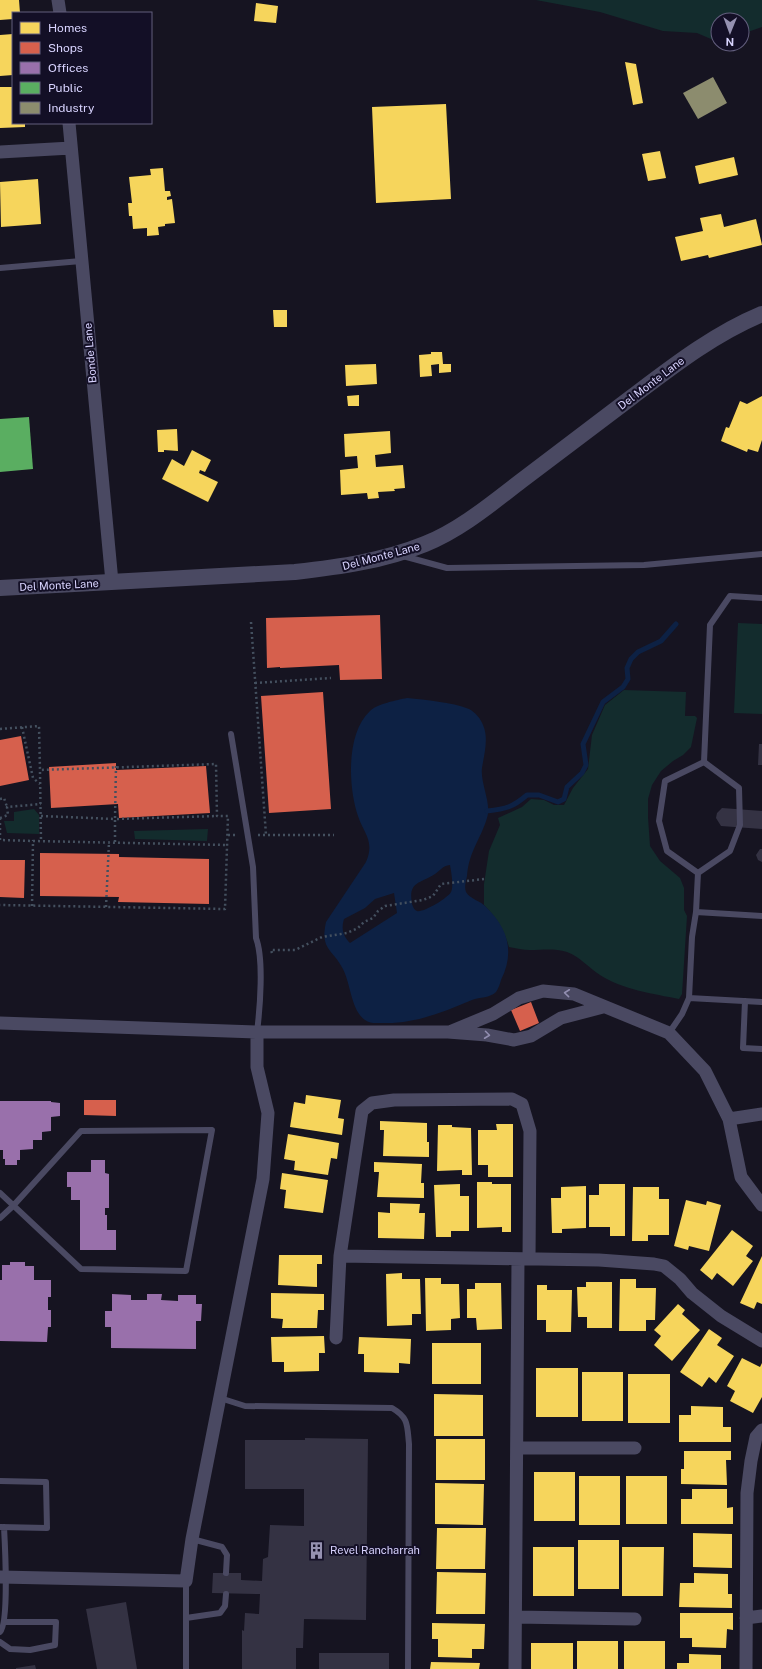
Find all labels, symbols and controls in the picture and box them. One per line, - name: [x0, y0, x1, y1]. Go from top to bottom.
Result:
- legend: [12, 12, 152, 124]
- north arrow: [710, 12, 750, 52]
- text: Homes: [48, 21, 87, 35]
- text: N: [725, 36, 734, 48]
- text: Shops: [48, 41, 83, 55]
- text: Offices: [48, 61, 88, 75]
- text: Public: [48, 81, 83, 95]
- text: Industry: [48, 101, 95, 115]
- street label: Bonde Lane: [81, 322, 99, 384]
- street label: Del Monte Lane: [616, 354, 686, 412]
- street label: Del Monte Lane: [341, 540, 421, 572]
- street label: Del Monte Lane: [19, 577, 99, 593]
- one-way arrow: [564, 989, 570, 998]
- one-way arrow: [484, 1030, 490, 1039]
- building icon: Revel Rancharrah: [307, 1540, 327, 1560]
- place label: Revel Rancharrah: [330, 1544, 420, 1556]

